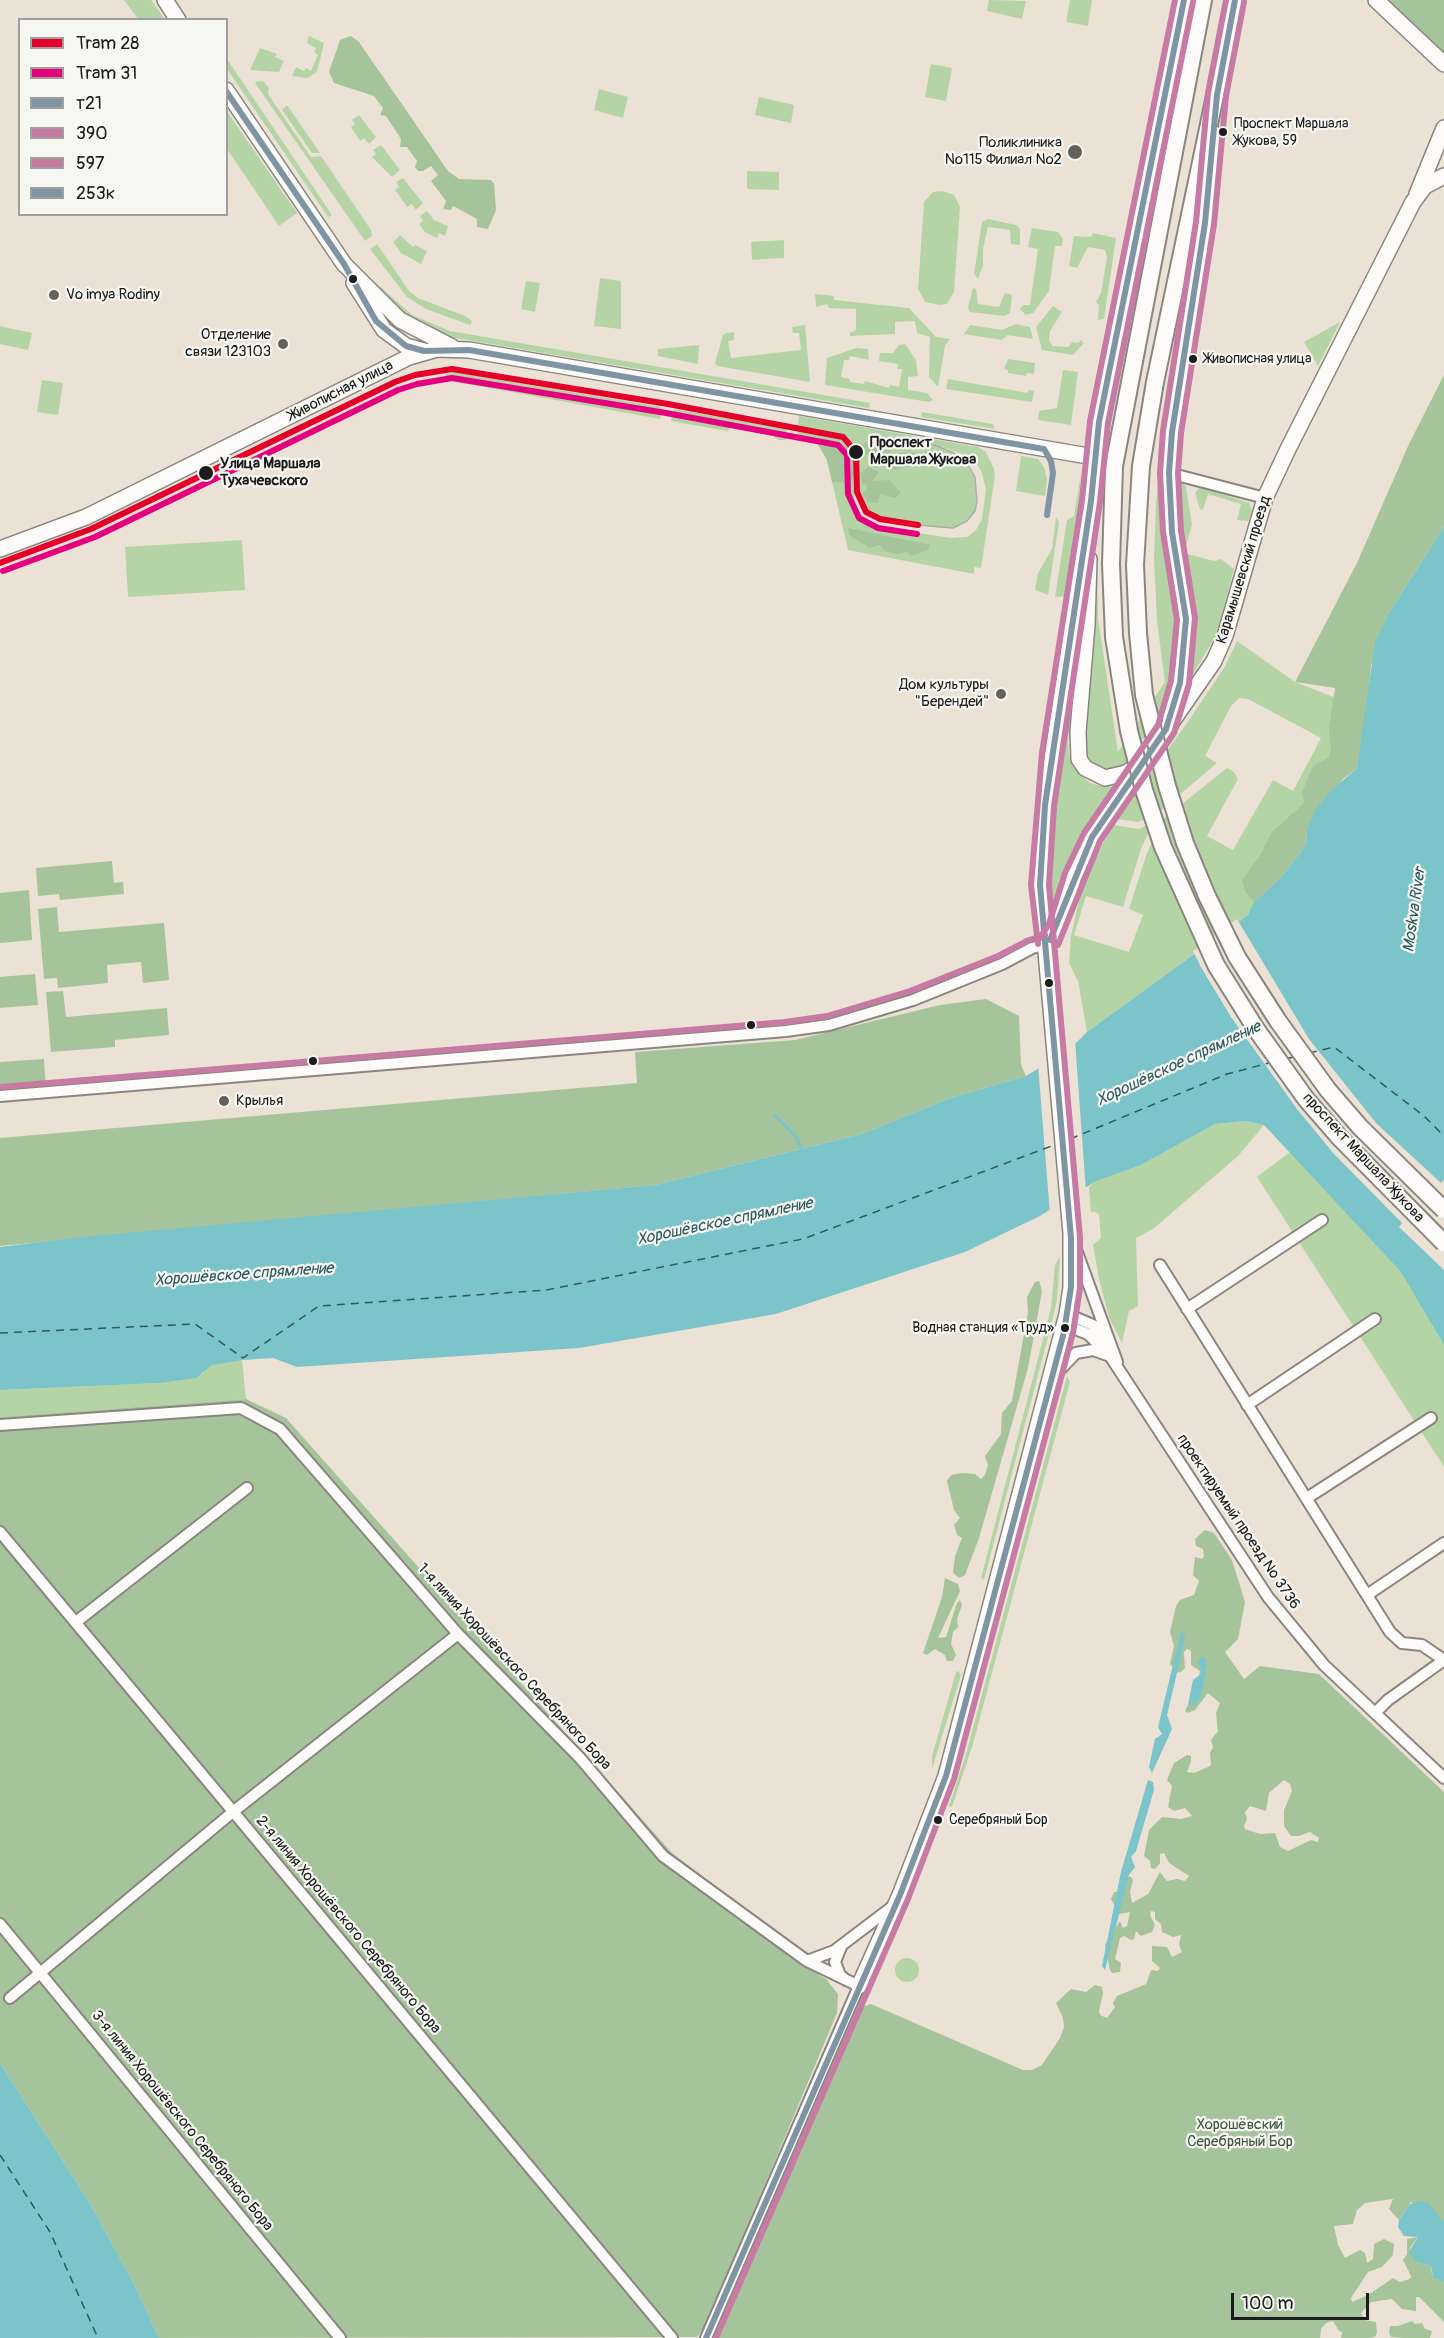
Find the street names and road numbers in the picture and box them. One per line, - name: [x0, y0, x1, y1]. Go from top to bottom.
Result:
- street label: Живописная улица: [286, 357, 396, 425]
- street label: Карамышевский проезд: [1213, 494, 1275, 646]
- street label: проспект Маршала Жукова: [1298, 1090, 1428, 1226]
- street label: проектируемый проезд № 3736: [1173, 1431, 1303, 1613]
- street label: 1-я линия Хорошёвского Серебряного Бора: [413, 1560, 615, 1774]
- street label: 2-я линия Хорошёвского Серебряного Бора: [252, 1813, 444, 2037]
- street label: 3-я линия Хорошёвского Серебряного Бора: [87, 2007, 277, 2235]

